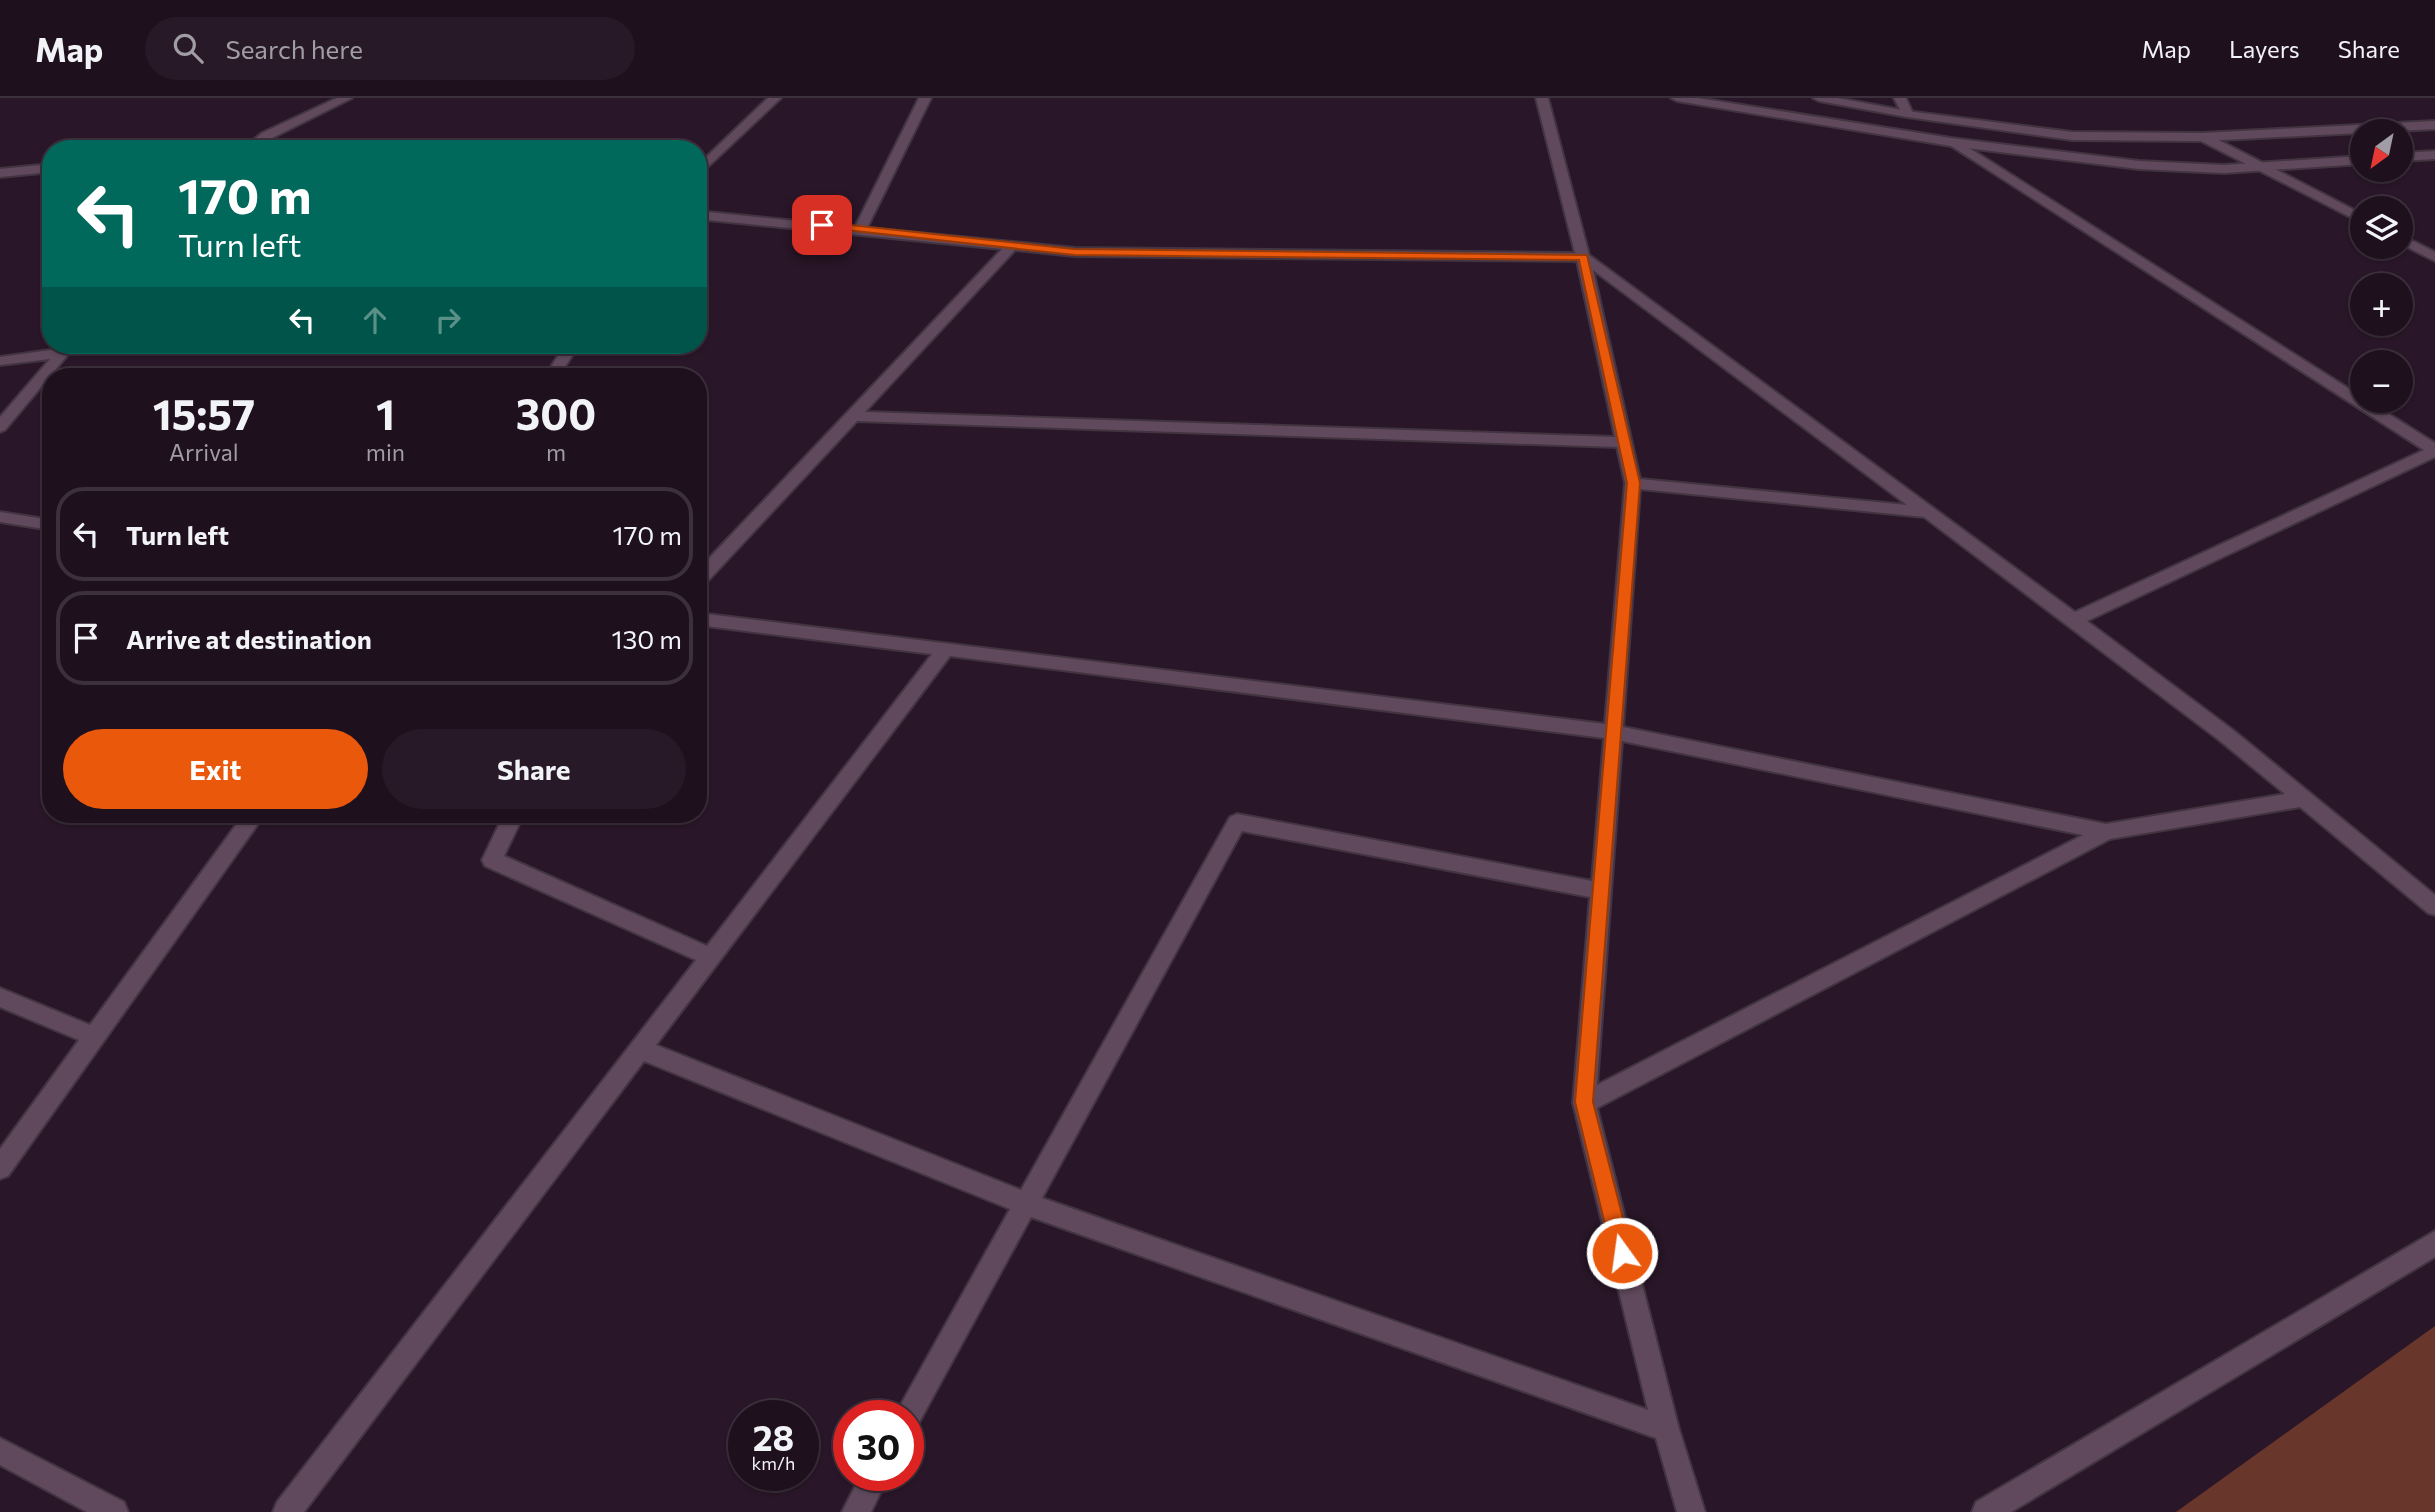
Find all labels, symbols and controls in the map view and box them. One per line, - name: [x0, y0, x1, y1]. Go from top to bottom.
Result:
- search box: [145, 17, 635, 80]
- text: Map: [35, 28, 103, 69]
- icon: search: [169, 29, 207, 67]
- text: Search here: [225, 33, 363, 64]
- text: Map: [2142, 34, 2191, 63]
- text: Layers: [2229, 34, 2300, 63]
- text: Share: [2338, 34, 2400, 63]
- north arrow: [2350, 119, 2413, 182]
- map controls: [2350, 119, 2413, 413]
- text: 170 m: [178, 164, 311, 224]
- icon: left: [63, 168, 154, 259]
- pin: [792, 195, 852, 255]
- button: layers: [2350, 196, 2413, 259]
- icon: arrive: [803, 206, 841, 244]
- text: Turn left: [178, 224, 302, 264]
- button: +: [2350, 273, 2413, 336]
- icon: left: [283, 301, 321, 339]
- icon: ahead: [356, 301, 394, 339]
- icon: right: [429, 301, 467, 339]
- button: −: [2350, 350, 2413, 413]
- text: 15:57: [153, 387, 255, 439]
- text: 1: [376, 387, 395, 439]
- text: 300: [516, 387, 596, 439]
- text: Arrival: [169, 438, 239, 466]
- text: min: [366, 438, 405, 466]
- text: m: [546, 438, 566, 466]
- icon: left: [67, 515, 105, 553]
- text: Turn left: [126, 519, 229, 550]
- text: 170 m: [613, 519, 682, 550]
- icon: arrive: [67, 619, 105, 657]
- text: Arrive at destination: [126, 623, 372, 654]
- text: 130 m: [611, 623, 682, 654]
- button: Exit: [63, 729, 368, 809]
- button: Share: [382, 729, 686, 809]
- position arrow: [1585, 1216, 1659, 1290]
- speed limit sign: 30: [833, 1400, 924, 1491]
- text: 28: [753, 1415, 794, 1458]
- text: km/h: [752, 1452, 795, 1474]

